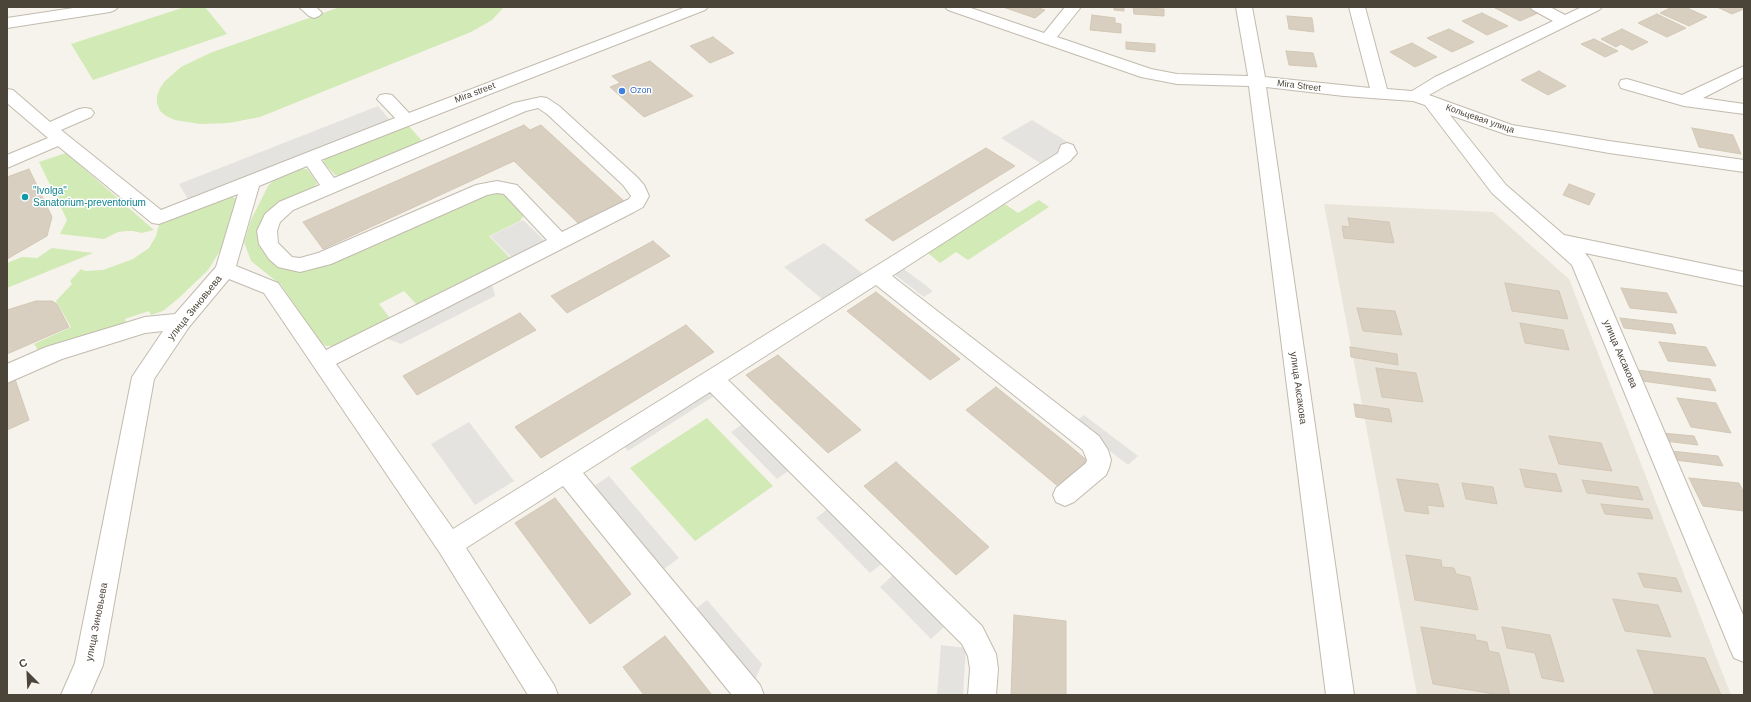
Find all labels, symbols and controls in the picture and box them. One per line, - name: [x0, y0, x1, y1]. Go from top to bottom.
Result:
- street label: Mira Street: [1277, 78, 1321, 94]
- street label: Mira street: [453, 80, 497, 106]
- marker: Ozon: [617, 86, 627, 96]
- place label: Ozon: [630, 86, 652, 96]
- street label: Кольцевая улица: [1444, 102, 1516, 136]
- place label: "Ivolga" Sanatorium-preventorium: [33, 185, 146, 208]
- marker: "Ivolga" Sanatorium-preventorium: [20, 192, 30, 202]
- street label: улица Зиновьева: [165, 273, 225, 343]
- street label: улица Аксакова: [1600, 318, 1640, 390]
- street label: улица Аксакова: [1287, 351, 1309, 425]
- street label: улица Зиновьева: [83, 582, 111, 662]
- north arrow: [8, 654, 48, 694]
- text: С: [17, 656, 29, 670]

